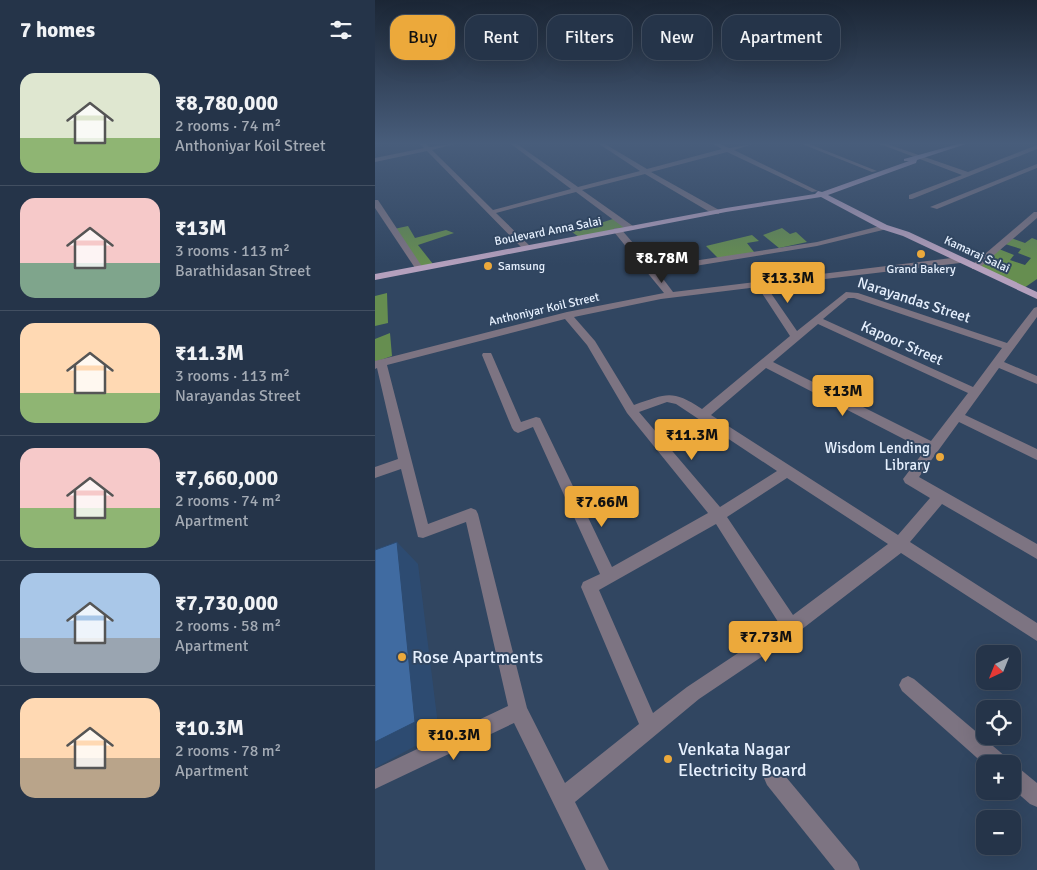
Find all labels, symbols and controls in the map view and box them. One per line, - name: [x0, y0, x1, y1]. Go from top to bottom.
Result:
- chip: Buy: [390, 15, 455, 60]
- chip: Rent: [465, 15, 537, 60]
- chip: Filters: [547, 15, 632, 60]
- chip: New: [642, 15, 712, 60]
- chip: Apartment: [722, 15, 840, 60]
- icon: filters: [327, 16, 355, 44]
- text: 7 homes: [20, 17, 95, 43]
- text: ₹8,780,000: [175, 90, 278, 116]
- icon: home: [60, 93, 120, 153]
- text: 2 rooms · 74 m²: [175, 116, 281, 136]
- text: Anthoniyar Koil Street: [175, 136, 326, 156]
- street label: Boulevard Anna Salai: [493, 214, 603, 249]
- text: ₹13M: [175, 215, 227, 241]
- icon: home: [60, 218, 120, 278]
- street label: Kamaraj Salai: [941, 233, 1012, 276]
- text: 3 rooms · 113 m²: [175, 241, 290, 261]
- pin: ₹8.78M: [621, 242, 703, 284]
- text: ₹8.78M: [636, 248, 688, 268]
- marker: Grand Bakery: [915, 248, 927, 260]
- place label: Samsung: [498, 259, 545, 274]
- marker: Samsung: [482, 260, 494, 272]
- text: Barathidasan Street: [175, 261, 311, 281]
- pin: ₹13.3M: [747, 262, 829, 304]
- place label: Grand Bakery: [886, 262, 956, 277]
- text: ₹13.3M: [762, 268, 814, 288]
- street label: Narayandas Street: [855, 273, 973, 327]
- street label: Anthoniyar Koil Street: [487, 289, 601, 330]
- street label: Kapoor Street: [858, 317, 946, 369]
- text: ₹11.3M: [175, 340, 244, 366]
- icon: home: [60, 343, 120, 403]
- text: 3 rooms · 113 m²: [175, 366, 290, 386]
- pin: ₹13M: [813, 374, 873, 417]
- text: ₹13M: [823, 381, 863, 401]
- text: Narayandas Street: [175, 386, 301, 406]
- pin: ₹11.3M: [651, 418, 733, 461]
- text: ₹11.3M: [666, 425, 718, 445]
- place label: Wisdom Lending Library: [824, 439, 930, 474]
- marker: Wisdom Lending Library: [934, 451, 946, 463]
- text: ₹7,660,000: [175, 465, 278, 491]
- icon: home: [60, 468, 120, 528]
- pin: ₹7.66M: [561, 486, 643, 528]
- text: 2 rooms · 74 m²: [175, 491, 281, 511]
- text: ₹7.66M: [576, 492, 628, 512]
- text: Apartment: [175, 511, 248, 531]
- text: ₹7,730,000: [175, 590, 278, 616]
- icon: home: [60, 593, 120, 653]
- text: 2 rooms · 58 m²: [175, 616, 281, 636]
- pin: ₹7.73M: [725, 620, 807, 663]
- text: ₹7.73M: [740, 627, 792, 647]
- text: Apartment: [175, 636, 248, 656]
- north arrow: [976, 645, 1021, 690]
- map controls: [976, 645, 1021, 855]
- place label: Rose Apartments: [412, 646, 543, 668]
- marker: Rose Apartments: [396, 651, 408, 663]
- button: locate: [976, 700, 1021, 745]
- text: ₹10.3M: [175, 715, 244, 741]
- icon: home: [60, 718, 120, 778]
- pin: ₹10.3M: [413, 718, 495, 761]
- text: ₹10.3M: [428, 725, 480, 745]
- place label: Venkata Nagar Electricity Board: [678, 738, 806, 781]
- text: 2 rooms · 78 m²: [175, 741, 281, 761]
- marker: Venkata Nagar Electricity Board: [662, 753, 674, 765]
- button: +: [976, 755, 1021, 800]
- text: Apartment: [175, 761, 248, 781]
- button: −: [976, 810, 1021, 855]

